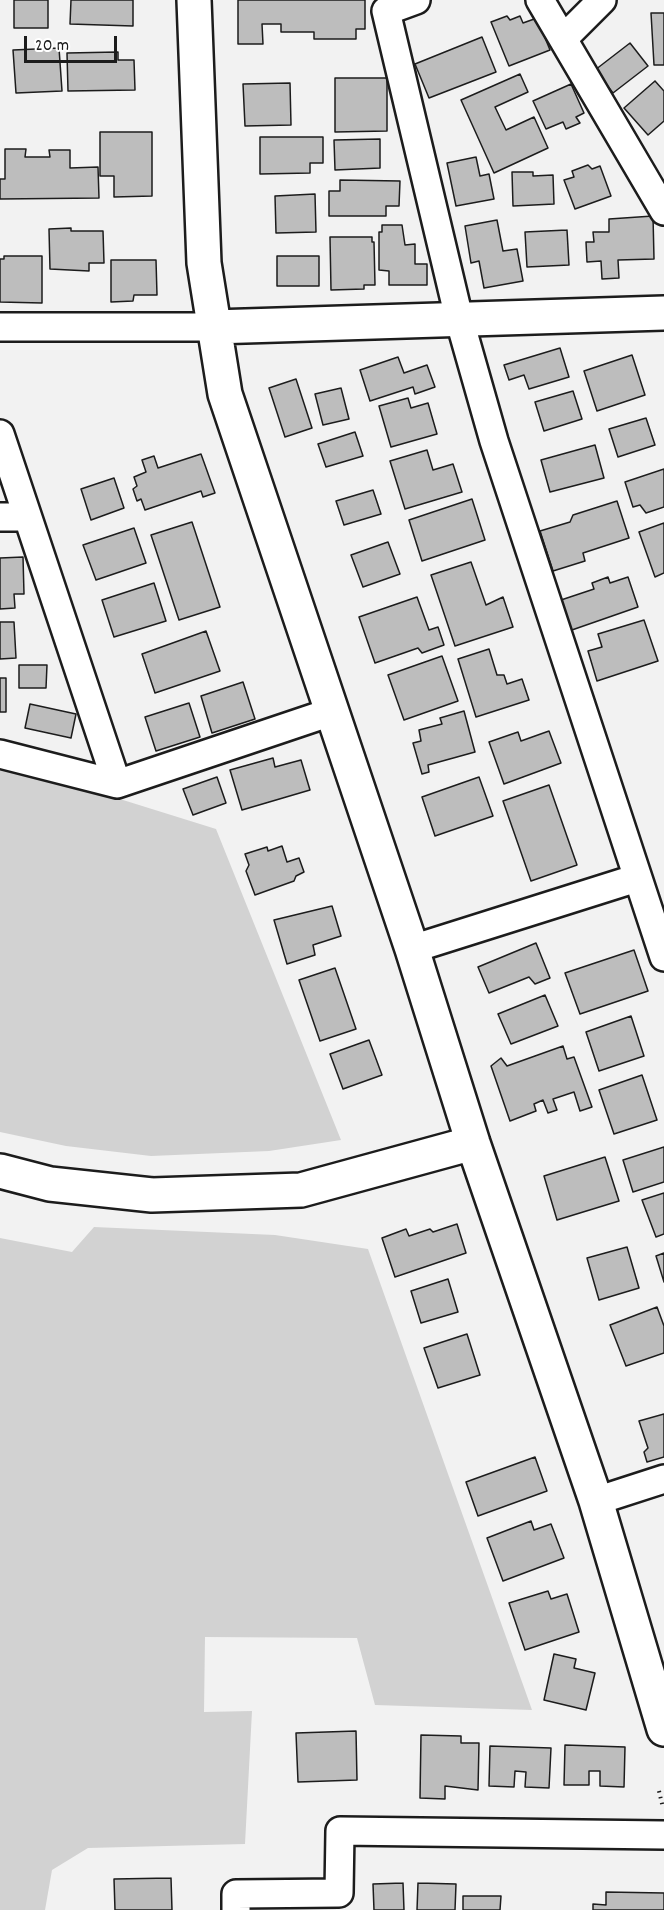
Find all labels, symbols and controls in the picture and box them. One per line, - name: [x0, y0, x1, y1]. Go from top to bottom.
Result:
- scale bar: [27, 24, 120, 62]
- text: 20 m: [35, 34, 69, 59]

